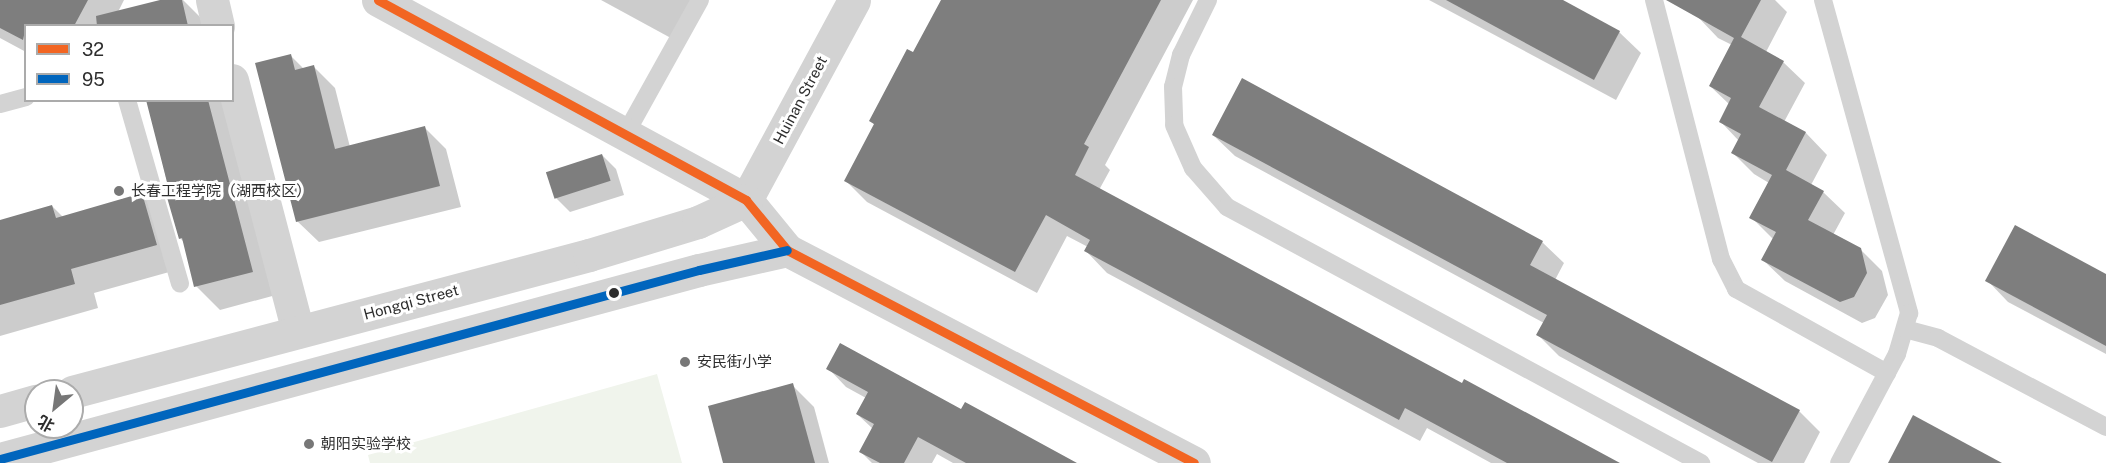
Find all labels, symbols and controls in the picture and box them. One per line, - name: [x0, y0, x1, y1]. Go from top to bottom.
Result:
- legend: [24, 24, 234, 102]
- text: 32: [82, 39, 104, 60]
- street label: Huinan Street: [769, 53, 831, 147]
- text: 95: [82, 69, 105, 90]
- place label: 长春工程学院（湖西校区）: [131, 182, 311, 200]
- marker: 长春工程学院（湖西校区）: [112, 184, 126, 198]
- street label: Hongqi Street: [361, 281, 461, 323]
- unlabelled marker: [608, 287, 620, 299]
- place label: 安民街小学: [697, 353, 772, 371]
- marker: 安民街小学: [678, 355, 692, 369]
- north arrow: [24, 379, 84, 439]
- text: 北: [34, 411, 58, 436]
- place label: 朝阳实验学校: [321, 435, 411, 453]
- marker: 朝阳实验学校: [302, 437, 316, 451]

